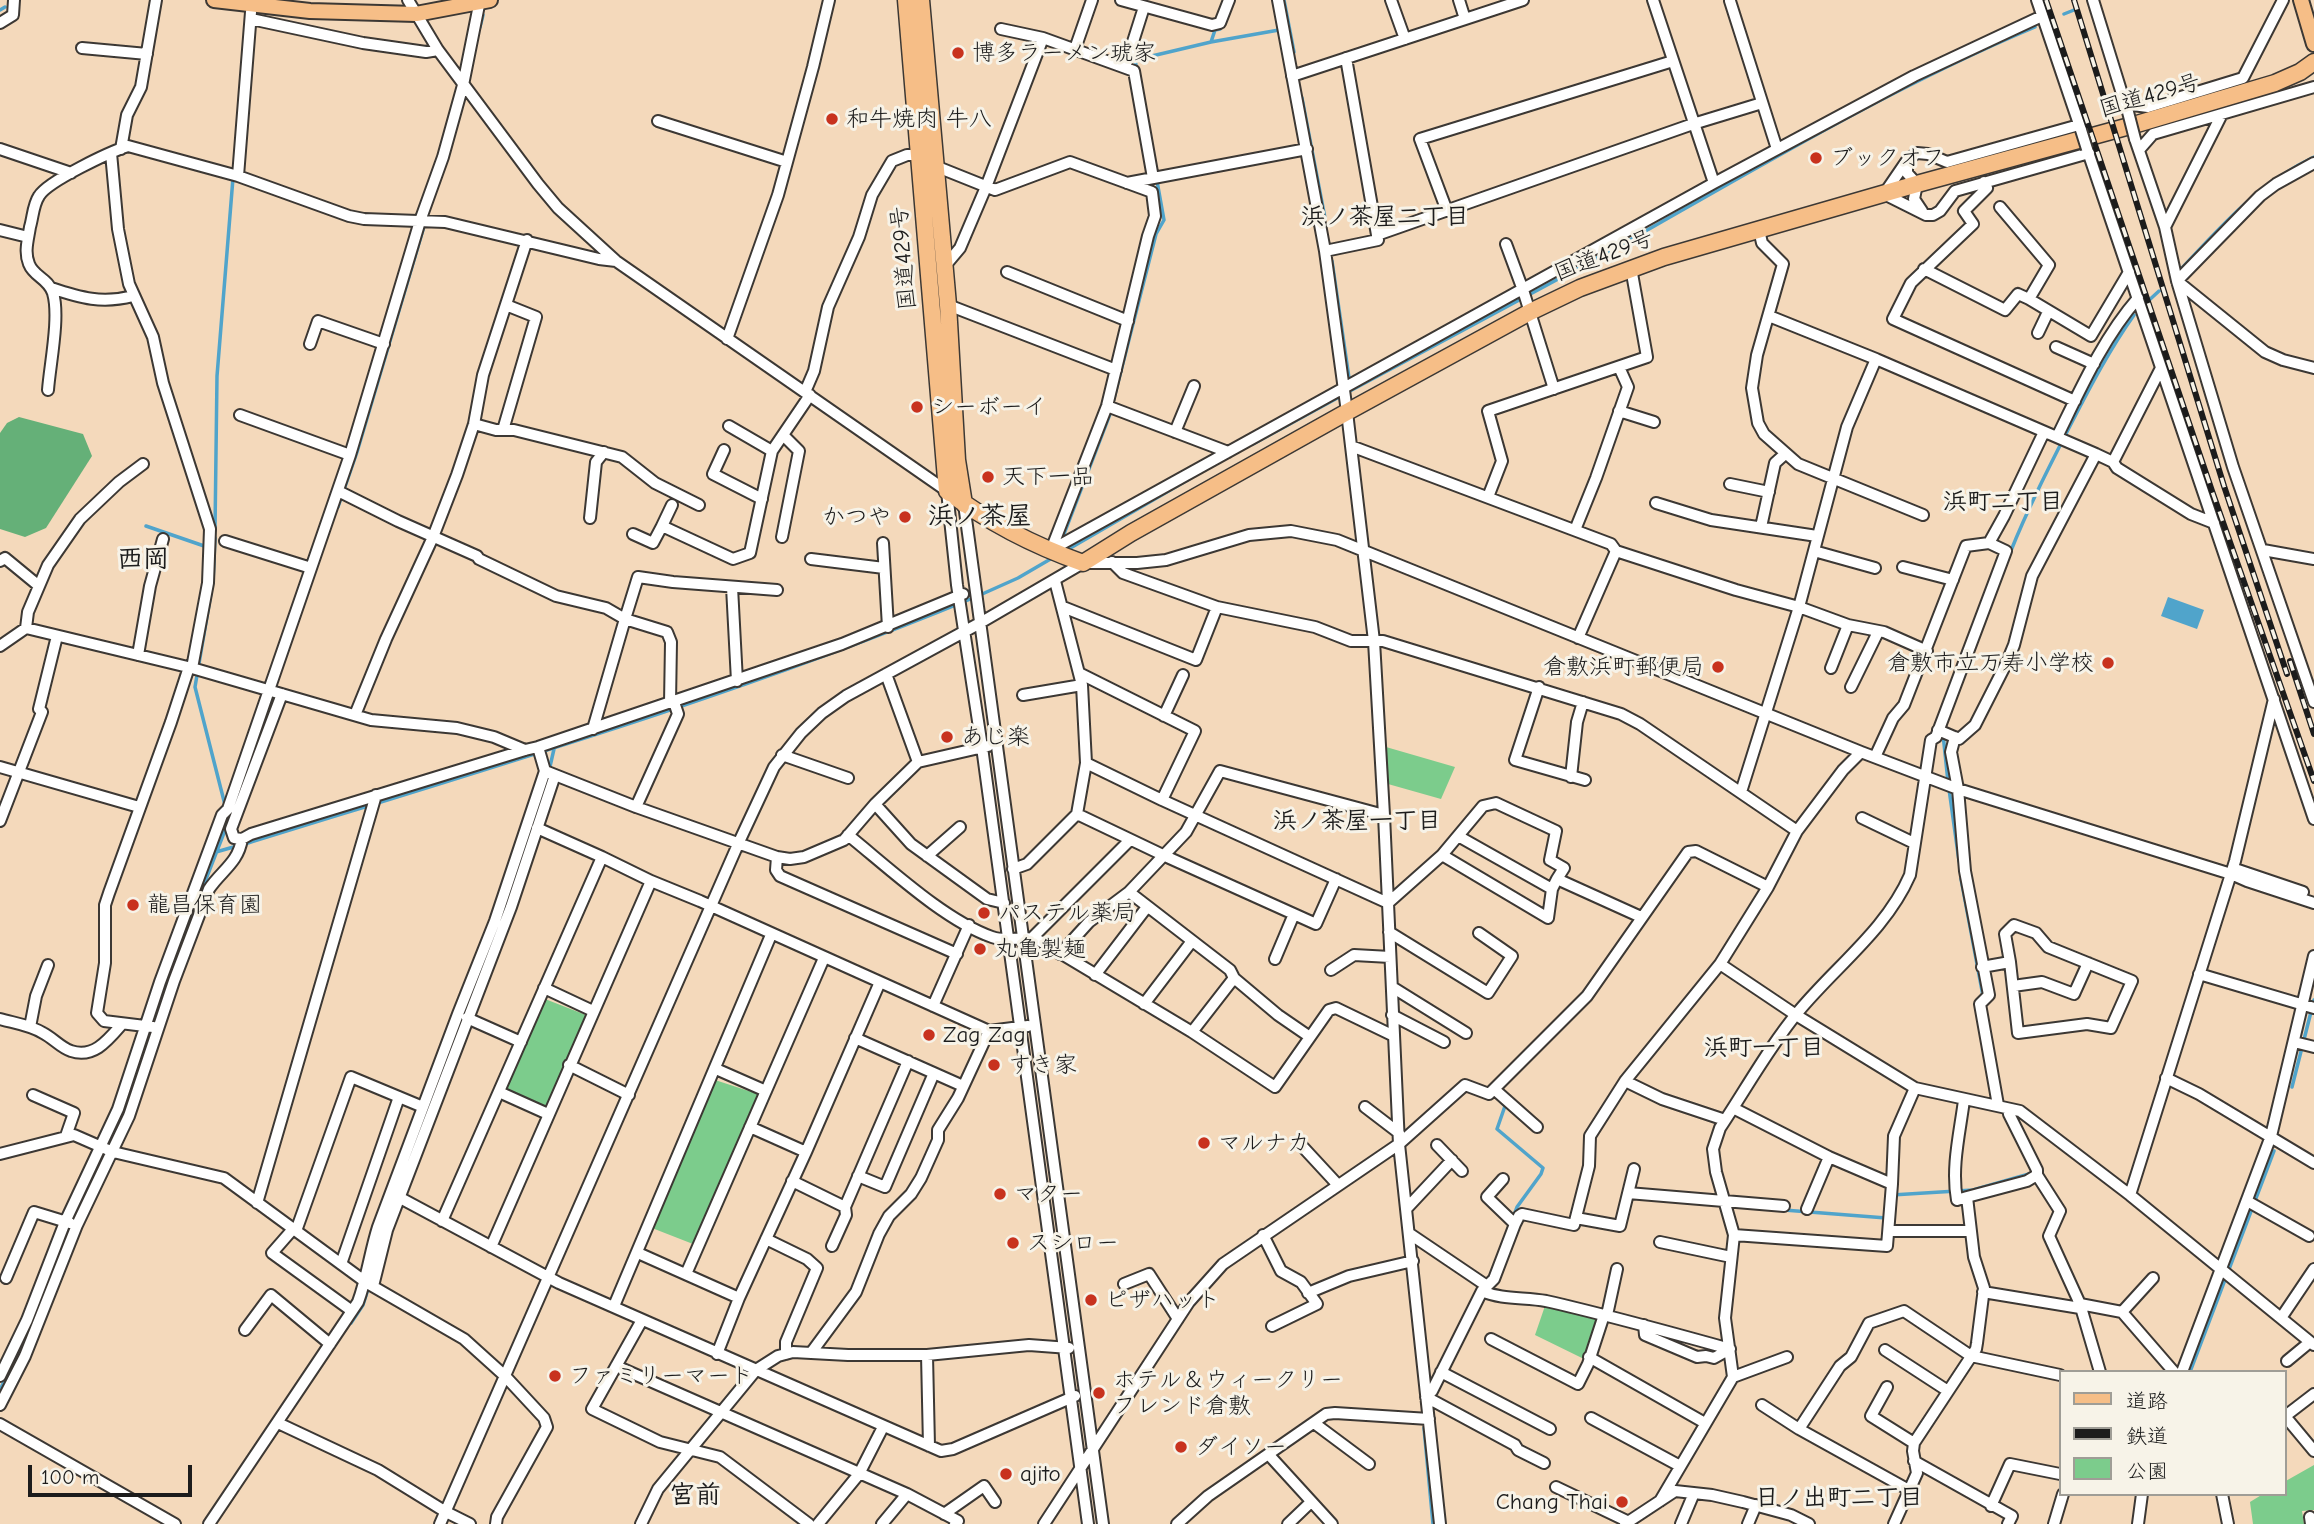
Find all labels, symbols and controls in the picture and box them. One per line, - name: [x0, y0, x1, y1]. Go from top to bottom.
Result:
- place label: 博多ラーメン琥家: [972, 39, 1156, 67]
- marker: 博多ラーメン琥家: [950, 45, 966, 61]
- street label: 国道429号: [2096, 68, 2204, 124]
- place label: 和牛焼肉 牛八: [846, 105, 992, 133]
- marker: 和牛焼肉 牛八: [824, 111, 840, 127]
- place label: ブックオフ: [1830, 144, 1945, 172]
- marker: ブックオフ: [1808, 150, 1824, 166]
- district label: 浜ノ茶屋二丁目: [1301, 203, 1469, 231]
- street label: 国道429号: [886, 205, 922, 311]
- street label: 国道429号: [1550, 224, 1658, 288]
- place label: シーボーイ: [931, 393, 1046, 421]
- marker: シーボーイ: [909, 399, 925, 415]
- place label: 天下一品: [1002, 463, 1094, 491]
- marker: 天下一品: [980, 469, 996, 485]
- district label: 浜町二丁目: [1943, 488, 2063, 516]
- district label: 浜ノ茶屋: [928, 501, 1032, 533]
- place label: かつや: [822, 503, 891, 531]
- marker: かつや: [897, 509, 913, 525]
- district label: 西岡: [117, 544, 169, 576]
- place label: 倉敷市立万寿小学校: [1887, 649, 2094, 677]
- place label: 倉敷浜町郵便局: [1543, 653, 1704, 681]
- marker: 倉敷市立万寿小学校: [2100, 655, 2116, 671]
- marker: 倉敷浜町郵便局: [1710, 659, 1726, 675]
- place label: あじ楽: [961, 723, 1030, 751]
- marker: あじ楽: [939, 729, 955, 745]
- district label: 浜ノ茶屋一丁目: [1273, 807, 1441, 835]
- place label: 龍昌保育園: [147, 891, 262, 919]
- marker: 龍昌保育園: [125, 897, 141, 913]
- place label: パステル薬局: [998, 899, 1136, 927]
- marker: パステル薬局: [976, 905, 992, 921]
- place label: 丸亀製麺: [994, 935, 1086, 963]
- marker: 丸亀製麺: [972, 941, 988, 957]
- place label: Zag Zag: [943, 1021, 1026, 1049]
- marker: Zag Zag: [921, 1027, 937, 1043]
- district label: 浜町一丁目: [1704, 1034, 1824, 1062]
- place label: すき家: [1008, 1051, 1077, 1079]
- marker: すき家: [986, 1057, 1002, 1073]
- place label: マルナカ: [1218, 1129, 1310, 1157]
- marker: マルナカ: [1196, 1135, 1212, 1151]
- place label: マター: [1014, 1180, 1083, 1208]
- marker: マター: [992, 1186, 1008, 1202]
- place label: スシロー: [1027, 1229, 1119, 1257]
- marker: スシロー: [1005, 1235, 1021, 1251]
- place label: ピザハット: [1105, 1286, 1220, 1314]
- marker: ピザハット: [1083, 1292, 1099, 1308]
- place label: ファミリーマート: [569, 1362, 753, 1390]
- place label: ホテル＆ウィークリー フレンド倉敷: [1113, 1366, 1343, 1420]
- marker: ファミリーマート: [547, 1368, 563, 1384]
- legend: [2058, 1370, 2286, 1496]
- marker: ホテル＆ウィークリー フレンド倉敷: [1091, 1385, 1107, 1401]
- text: 道路: [2126, 1389, 2168, 1413]
- text: 鉄道: [2126, 1424, 2168, 1448]
- place label: ダイソー: [1195, 1433, 1287, 1461]
- marker: ダイソー: [1173, 1439, 1189, 1455]
- scale bar: [32, 1450, 196, 1494]
- text: 公園: [2126, 1459, 2168, 1483]
- place label: ajito: [1020, 1460, 1061, 1488]
- text: 100 m: [41, 1465, 99, 1489]
- marker: ajito: [998, 1466, 1014, 1482]
- district label: 宮前: [669, 1480, 721, 1512]
- district label: 日ノ出町二丁目: [1755, 1484, 1923, 1512]
- place label: Chang Thai: [1496, 1488, 1608, 1516]
- marker: Chang Thai: [1614, 1494, 1630, 1510]

